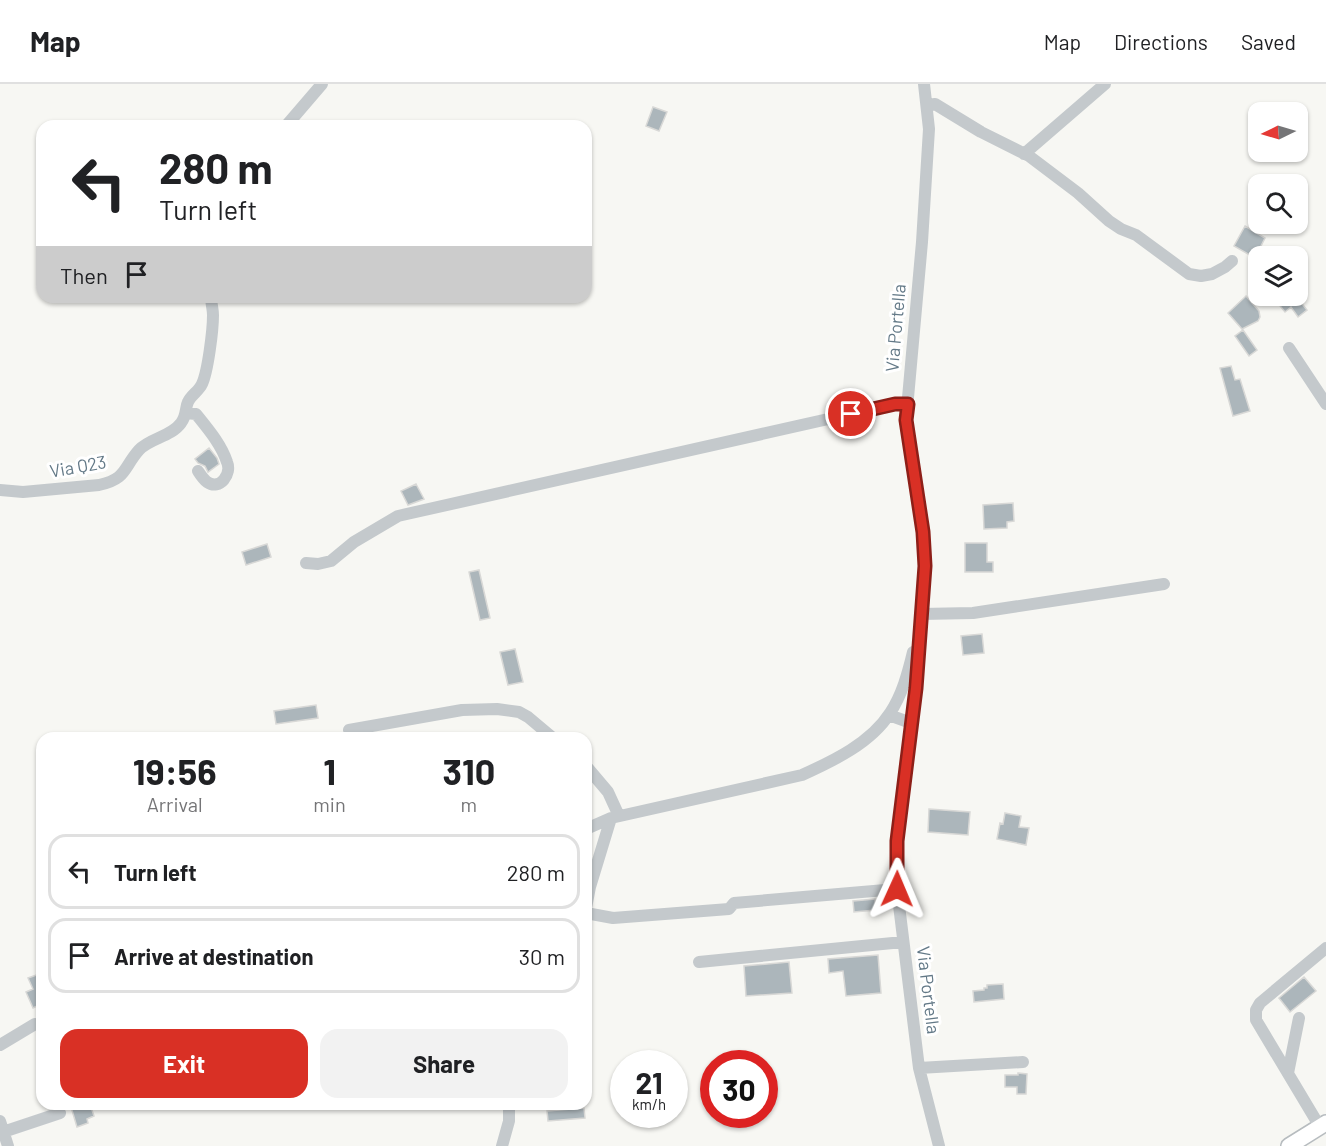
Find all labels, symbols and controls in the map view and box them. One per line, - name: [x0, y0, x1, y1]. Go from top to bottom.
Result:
- text: Map: [30, 24, 81, 58]
- text: Map: [1044, 29, 1081, 54]
- text: Directions: [1114, 29, 1208, 54]
- text: Saved: [1241, 29, 1296, 54]
- north arrow: [1248, 102, 1308, 162]
- map controls: [1248, 102, 1308, 306]
- text: 280 m: [159, 142, 273, 192]
- icon: left: [60, 144, 138, 222]
- button: search: [1248, 174, 1308, 234]
- text: Turn left: [159, 193, 257, 225]
- button: layers: [1248, 246, 1308, 306]
- icon: arrive: [120, 258, 153, 291]
- text: Then: [60, 262, 108, 288]
- street label: Via Portella: [880, 283, 910, 373]
- pin: [825, 388, 876, 439]
- icon: arrive: [834, 397, 867, 430]
- street label: Via Q23: [48, 450, 108, 482]
- text: 19:56: [133, 749, 217, 792]
- text: 1: [323, 749, 336, 792]
- text: 310: [443, 749, 495, 792]
- text: Arrival: [147, 792, 203, 816]
- text: min: [313, 792, 346, 816]
- text: m: [461, 792, 477, 816]
- icon: left: [63, 855, 96, 888]
- position arrow: [865, 857, 929, 921]
- text: Turn left: [114, 859, 197, 885]
- text: 280 m: [507, 859, 565, 885]
- icon: arrive: [63, 939, 96, 972]
- text: Arrive at destination: [114, 943, 313, 969]
- text: 30 m: [519, 943, 565, 969]
- street label: Via Portella: [913, 945, 945, 1035]
- button: Exit: [60, 1029, 308, 1098]
- button: Share: [320, 1029, 568, 1098]
- speed limit sign: 30: [700, 1050, 778, 1128]
- text: 21: [635, 1064, 663, 1100]
- text: km/h: [632, 1095, 666, 1113]

